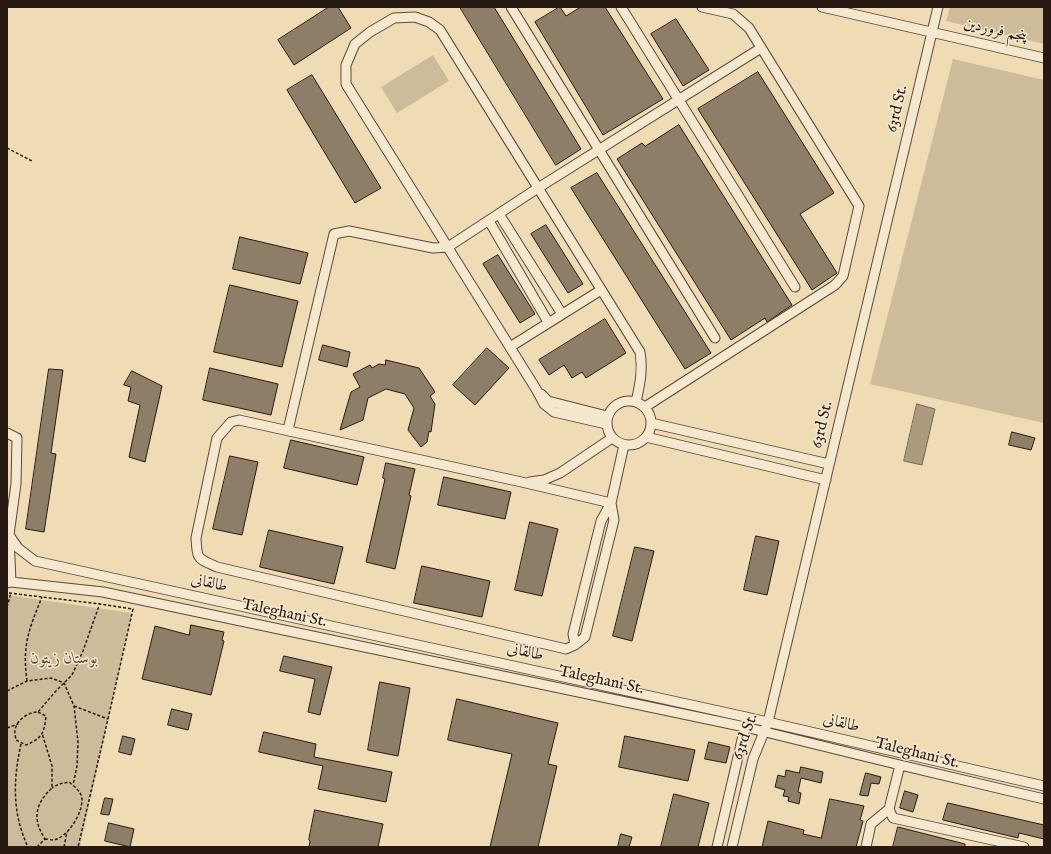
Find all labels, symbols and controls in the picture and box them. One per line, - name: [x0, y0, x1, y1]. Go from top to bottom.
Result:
- street label: پنجم فروردین: [962, 14, 1028, 48]
- street label: 63rd St.: [883, 84, 913, 134]
- street label: 63rd St.: [808, 400, 838, 450]
- street label: طالقانی: [189, 571, 229, 597]
- street label: Taleghani St.: [240, 596, 328, 632]
- street label: طالقانی: [505, 640, 545, 666]
- park label: بوستان زیتون: [30, 650, 98, 670]
- street label: Taleghani St.: [557, 663, 645, 699]
- street label: طالقانی: [821, 710, 861, 738]
- street label: 63rd St.: [729, 711, 763, 763]
- street label: Taleghani St.: [873, 734, 961, 774]

